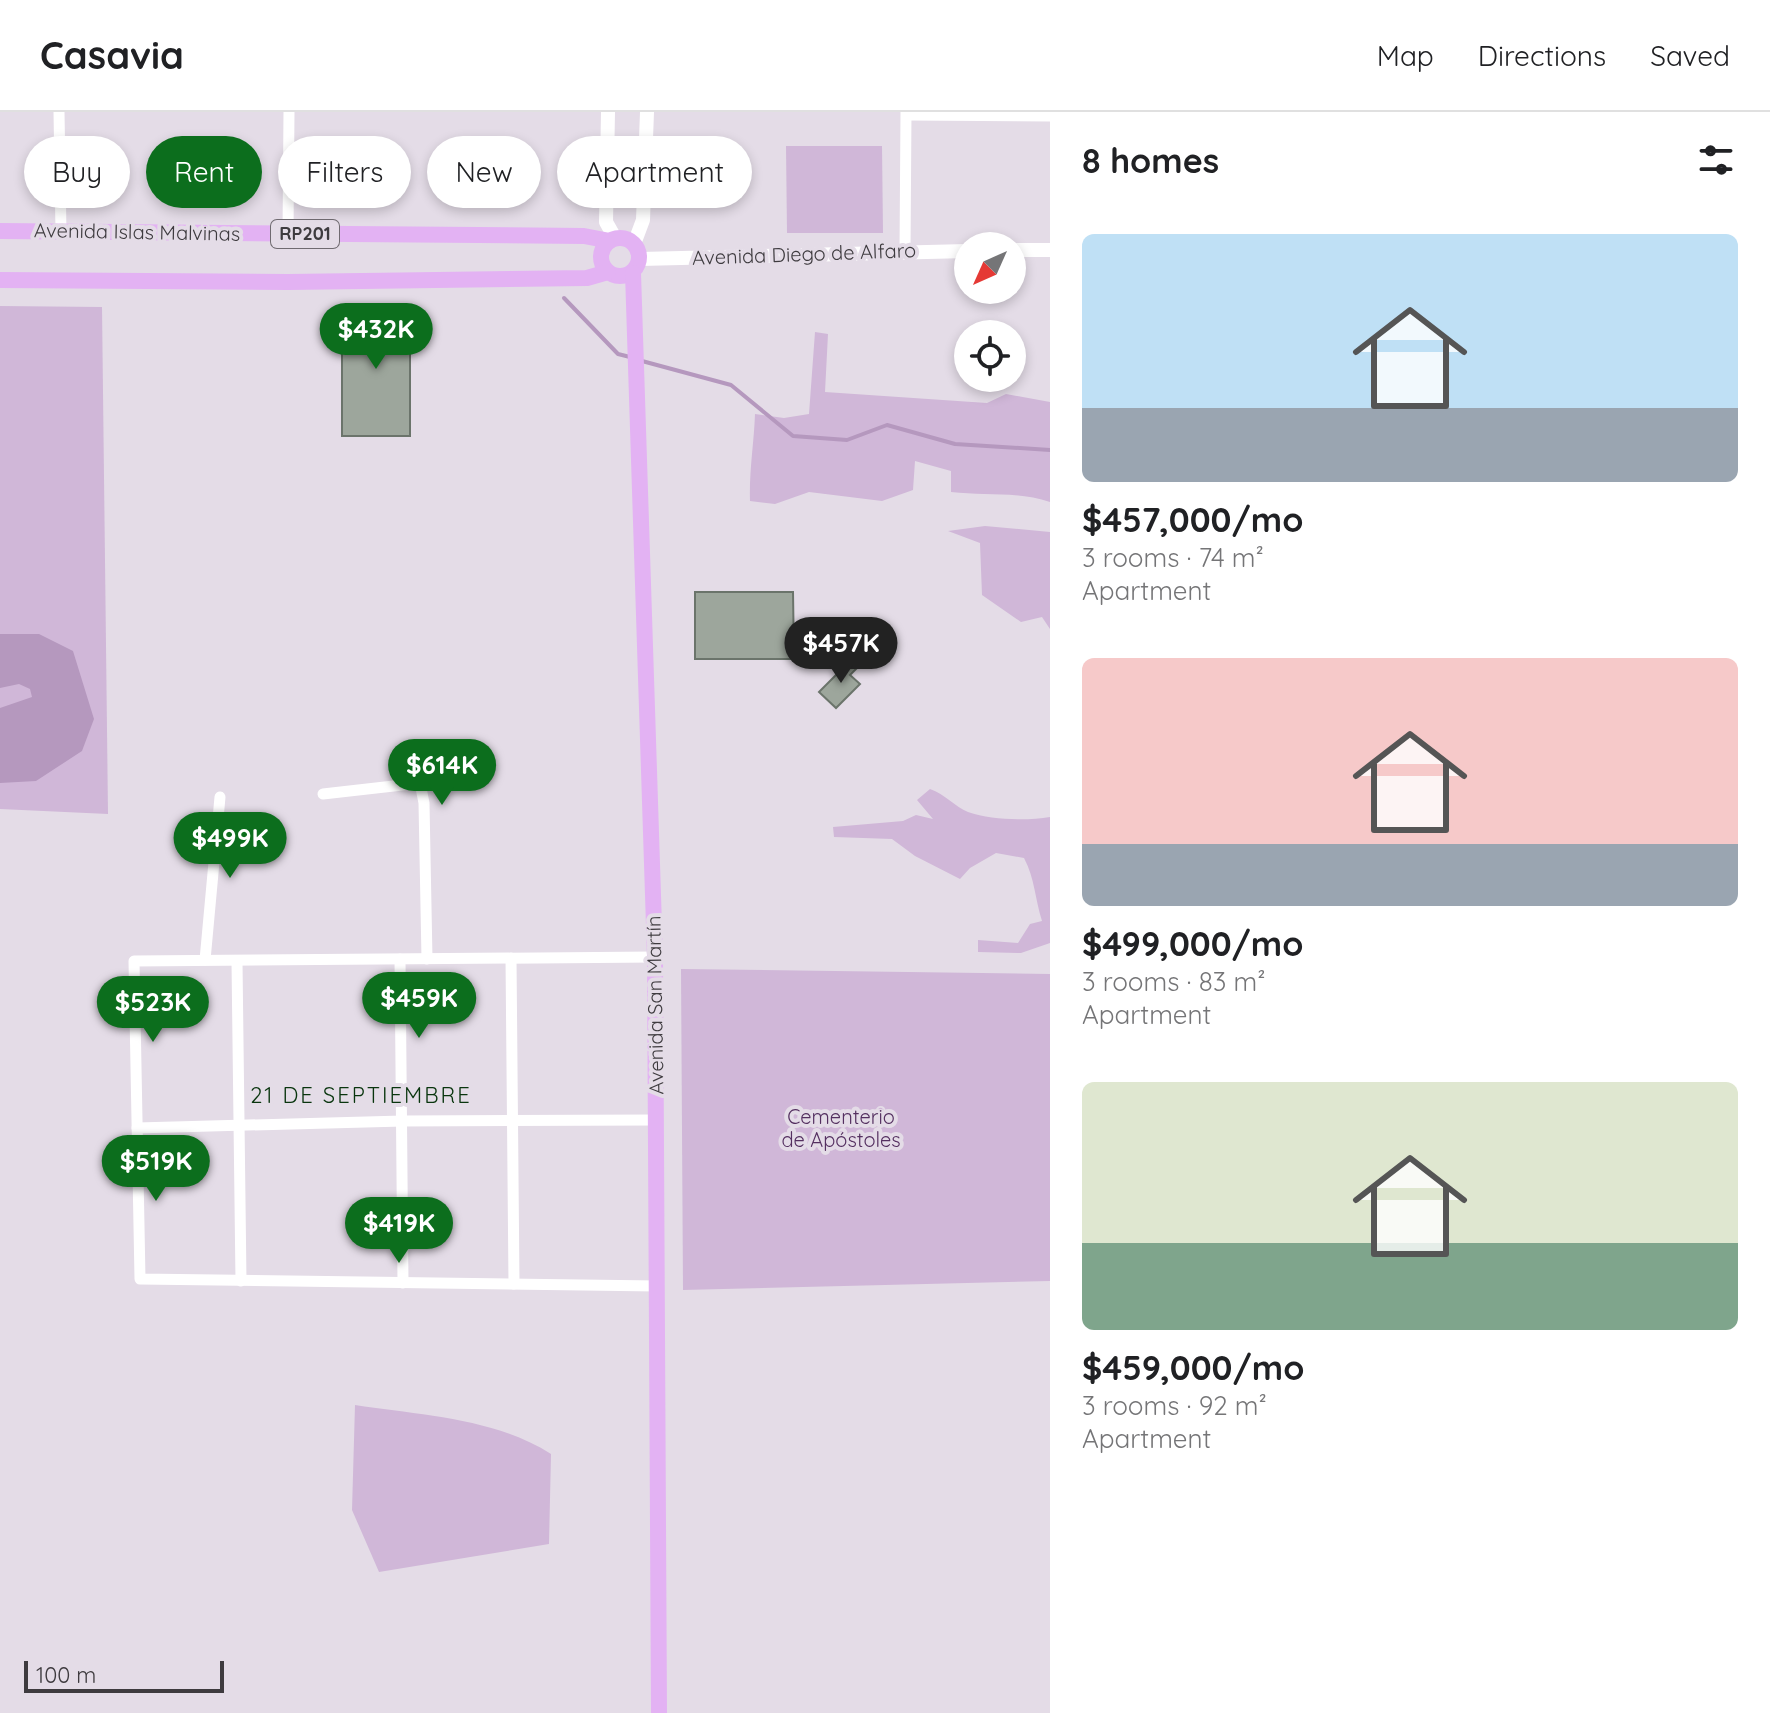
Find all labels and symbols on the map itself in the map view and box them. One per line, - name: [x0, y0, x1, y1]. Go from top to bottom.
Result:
- street label: Avenida Islas Malvinas: [34, 217, 240, 246]
- road number: RP201: [271, 220, 339, 248]
- north arrow: [954, 232, 1026, 304]
- street label: Avenida Diego de Alfaro: [691, 237, 916, 270]
- pin: $432K: [320, 303, 432, 371]
- pin: $457K: [785, 617, 897, 685]
- pin: $614K: [386, 739, 498, 807]
- pin: $499K: [174, 812, 286, 880]
- street label: Avenida San Martín: [640, 915, 669, 1095]
- pin: $459K: [363, 972, 475, 1040]
- pin: $523K: [97, 976, 209, 1044]
- district label: 21 DE SEPTIEMBRE: [250, 1081, 472, 1109]
- park label: Cementerio de Apóstoles: [781, 1104, 901, 1152]
- pin: $519K: [100, 1135, 212, 1203]
- pin: $419K: [343, 1197, 455, 1265]
- scale bar: [24, 1657, 224, 1693]

